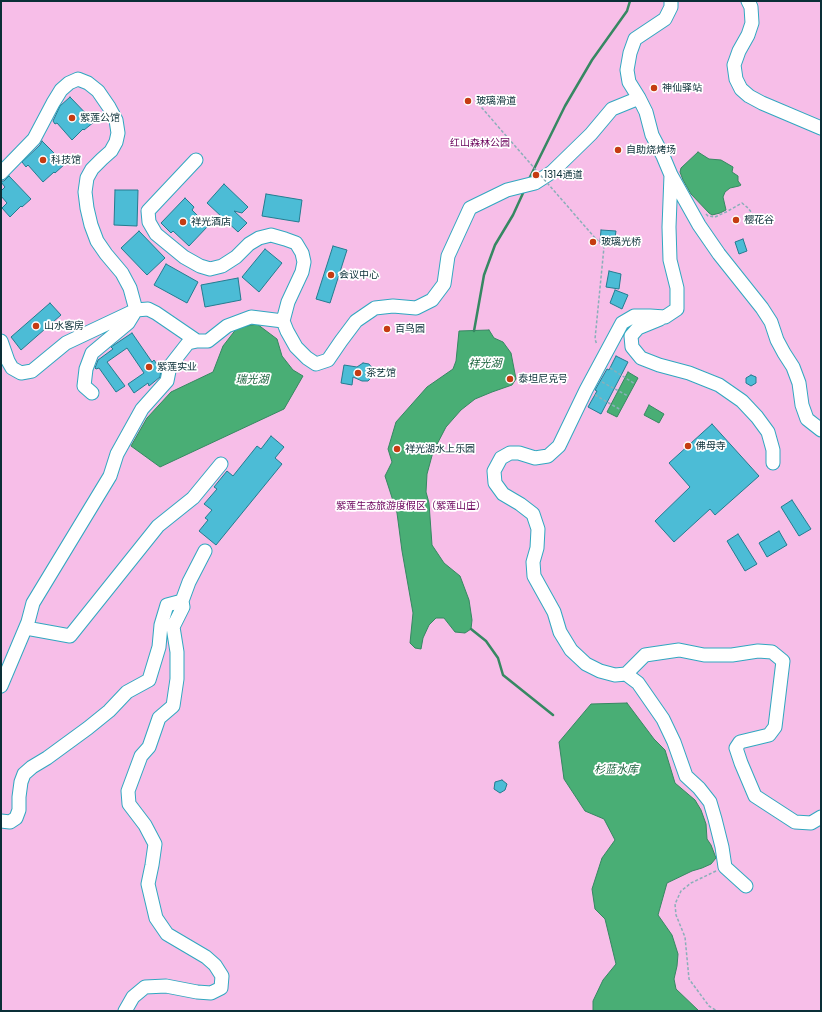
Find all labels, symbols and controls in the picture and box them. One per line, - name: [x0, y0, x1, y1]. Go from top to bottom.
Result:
- place label: 神仙驿站: [662, 82, 702, 94]
- marker: 神仙驿站: [649, 83, 659, 93]
- place label: 玻璃滑道: [476, 95, 516, 107]
- marker: 玻璃滑道: [463, 96, 473, 106]
- place label: 紫莲公馆: [80, 112, 120, 124]
- marker: 紫莲公馆: [67, 113, 77, 123]
- park label: 红山森林公园: [450, 137, 510, 149]
- place label: 自助烧烤场: [626, 144, 676, 156]
- marker: 自助烧烤场: [613, 145, 623, 155]
- place label: 科技馆: [51, 154, 81, 166]
- marker: 科技馆: [38, 155, 48, 165]
- place label: 1314通道: [544, 169, 583, 181]
- marker: 1314通道: [531, 170, 541, 180]
- place label: 樱花谷: [744, 214, 774, 226]
- marker: 樱花谷: [731, 215, 741, 225]
- place label: 祥光酒店: [191, 216, 231, 228]
- marker: 祥光酒店: [178, 217, 188, 227]
- place label: 玻璃光桥: [601, 236, 641, 248]
- marker: 玻璃光桥: [588, 237, 598, 247]
- place label: 会议中心: [339, 269, 379, 281]
- marker: 会议中心: [326, 270, 336, 280]
- place label: 山水客房: [44, 320, 84, 332]
- marker: 山水客房: [31, 321, 41, 331]
- place label: 百鸟园: [395, 323, 425, 335]
- marker: 百鸟园: [382, 324, 392, 334]
- water label: 祥光湖: [469, 357, 501, 371]
- place label: 紫莲实业: [157, 361, 197, 373]
- marker: 紫莲实业: [144, 362, 154, 372]
- place label: 茶艺馆: [366, 367, 396, 379]
- marker: 茶艺馆: [353, 368, 363, 378]
- water label: 瑞光湖: [236, 373, 268, 387]
- place label: 泰坦尼克号: [518, 373, 568, 385]
- marker: 泰坦尼克号: [505, 374, 515, 384]
- place label: 佛母寺: [696, 440, 726, 452]
- marker: 佛母寺: [683, 441, 693, 451]
- place label: 祥光湖水上乐园: [405, 443, 475, 455]
- marker: 祥光湖水上乐园: [392, 444, 402, 454]
- park label: 紫莲生态旅游度假区（紫莲山庄）: [336, 500, 486, 512]
- water label: 杉蓝水库: [594, 763, 638, 777]

